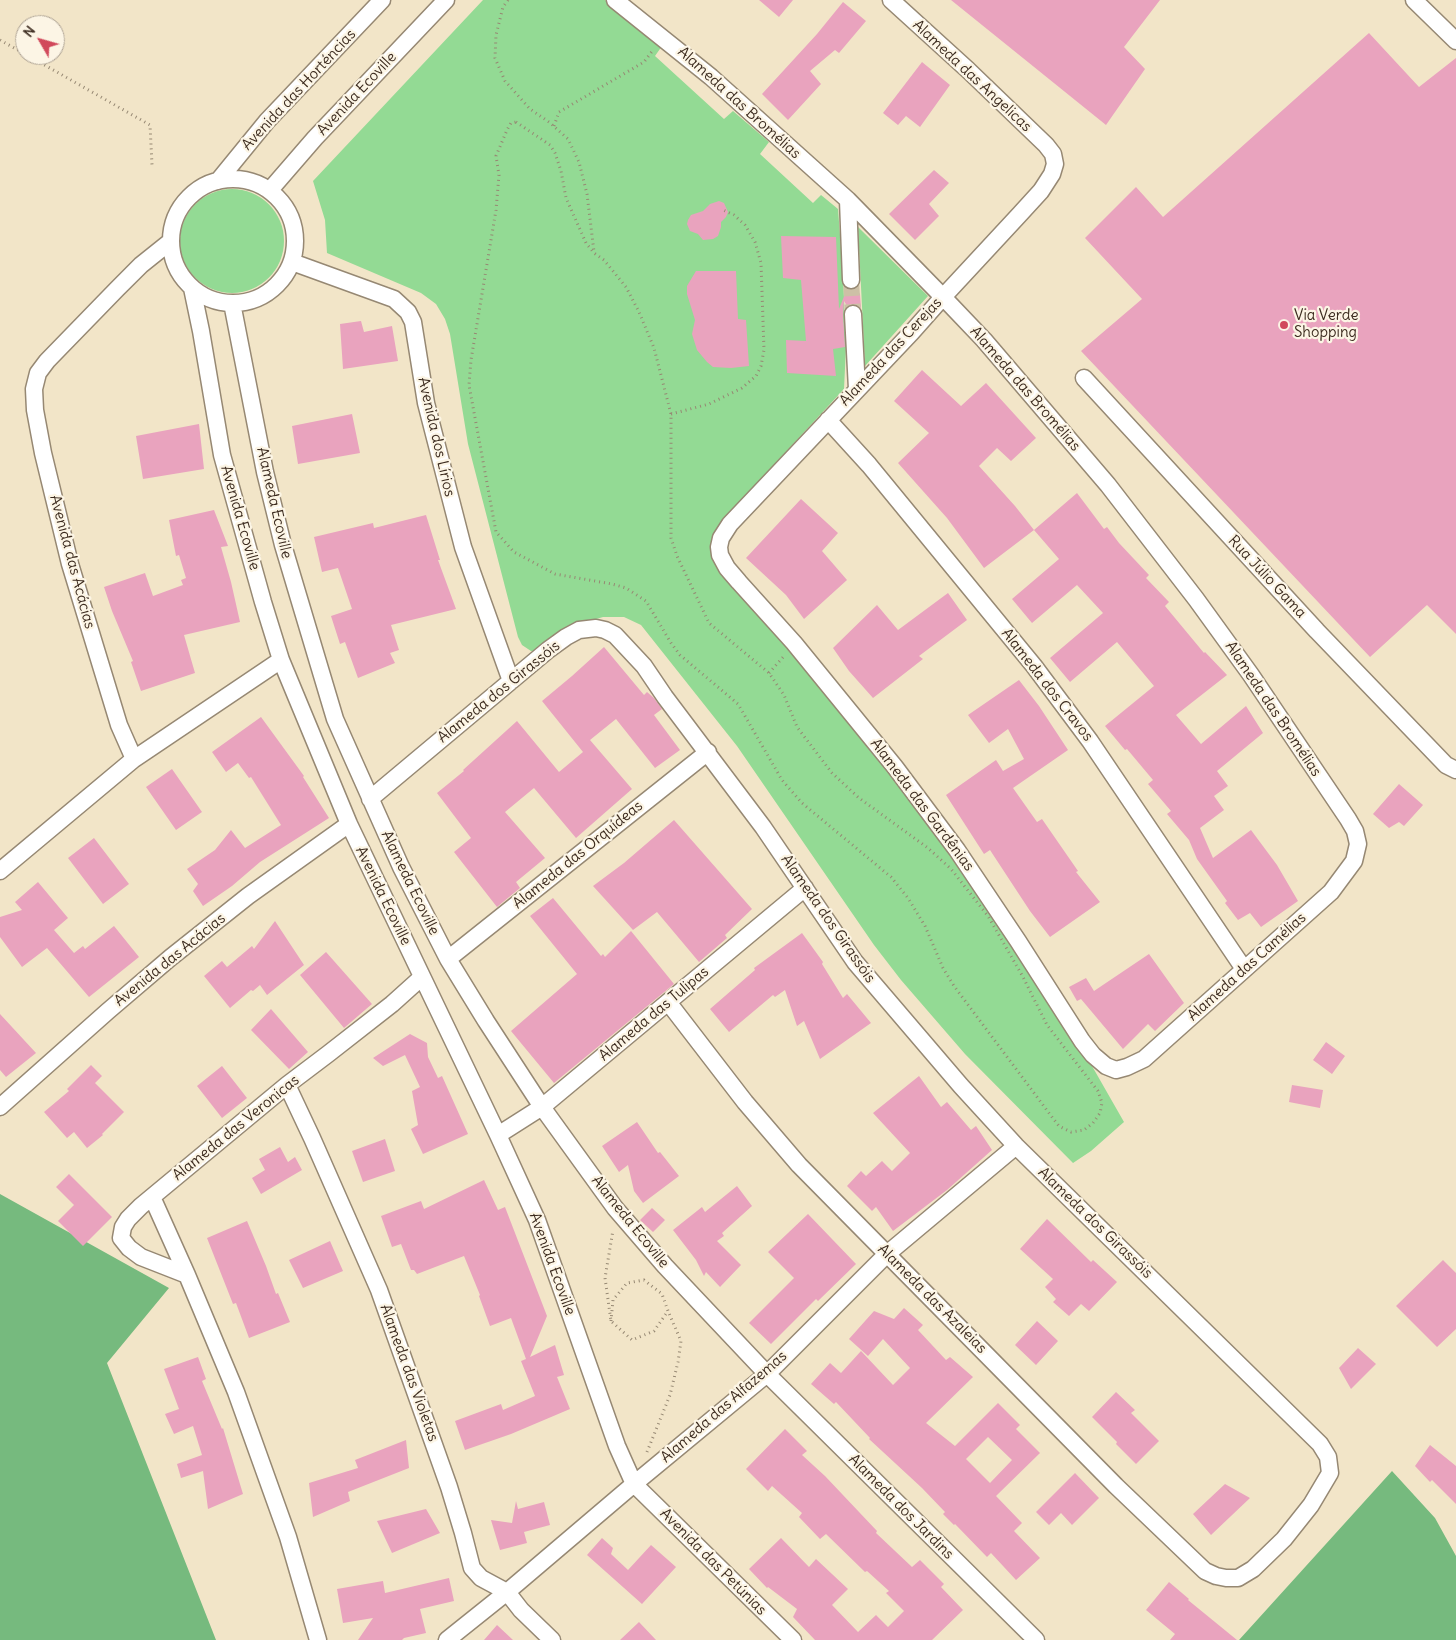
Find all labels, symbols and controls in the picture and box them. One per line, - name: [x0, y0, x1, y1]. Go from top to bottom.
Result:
- north arrow: [15, 15, 65, 65]
- street label: Alameda das Angelicas: [909, 16, 1035, 136]
- text: N: [19, 22, 39, 41]
- street label: Avenida das Horténcias: [238, 26, 360, 154]
- street label: Alameda das Bromélias: [674, 43, 804, 163]
- street label: Avenida Ecoville: [314, 48, 400, 140]
- street label: Alameda das Cerejas: [836, 294, 946, 410]
- place label: Via Verde Shopping: [1294, 307, 1359, 342]
- marker: Via Verde Shopping: [1278, 319, 1290, 331]
- street label: Alameda das Bromélias: [966, 323, 1084, 455]
- street label: Avenida dos Lírios: [414, 376, 458, 498]
- street label: Alameda Ecoville: [252, 446, 296, 560]
- street label: Avenida Ecoville: [216, 464, 264, 572]
- street label: Avenida das Acácias: [45, 493, 99, 631]
- street label: Rua Júlio Gama: [1224, 532, 1310, 622]
- street label: Alameda dos Cravos: [997, 625, 1097, 745]
- street label: Alameda dos Girassóis: [434, 637, 564, 747]
- street label: Alameda das Bromélias: [1221, 638, 1325, 780]
- street label: Alameda das Gardênias: [866, 735, 978, 875]
- street label: Alameda das Orquídeas: [509, 797, 647, 913]
- street label: Alameda Ecoville: [377, 828, 443, 938]
- street label: Avenida Ecoville: [351, 844, 415, 948]
- street label: Alameda dos Girassóis: [777, 851, 879, 987]
- street label: Alameda das Camélias: [1184, 909, 1310, 1025]
- street label: Avenida das Acácias: [111, 910, 229, 1010]
- street label: Alameda das Tulipas: [595, 963, 713, 1065]
- street label: Alameda das Veronicas: [169, 1071, 303, 1185]
- street label: Alameda dos Girassóis: [1034, 1164, 1156, 1282]
- street label: Alameda Ecoville: [587, 1172, 673, 1272]
- street label: Avenida Ecoville: [525, 1210, 579, 1318]
- street label: Alameda das Azaleias: [874, 1241, 990, 1357]
- street label: Alameda das Violetas: [376, 1302, 442, 1444]
- street label: Alameda das Alfazemas: [657, 1347, 791, 1467]
- street label: Alameda dos Jardins: [845, 1451, 957, 1563]
- street label: Avenida das Petúnias: [656, 1505, 770, 1619]

